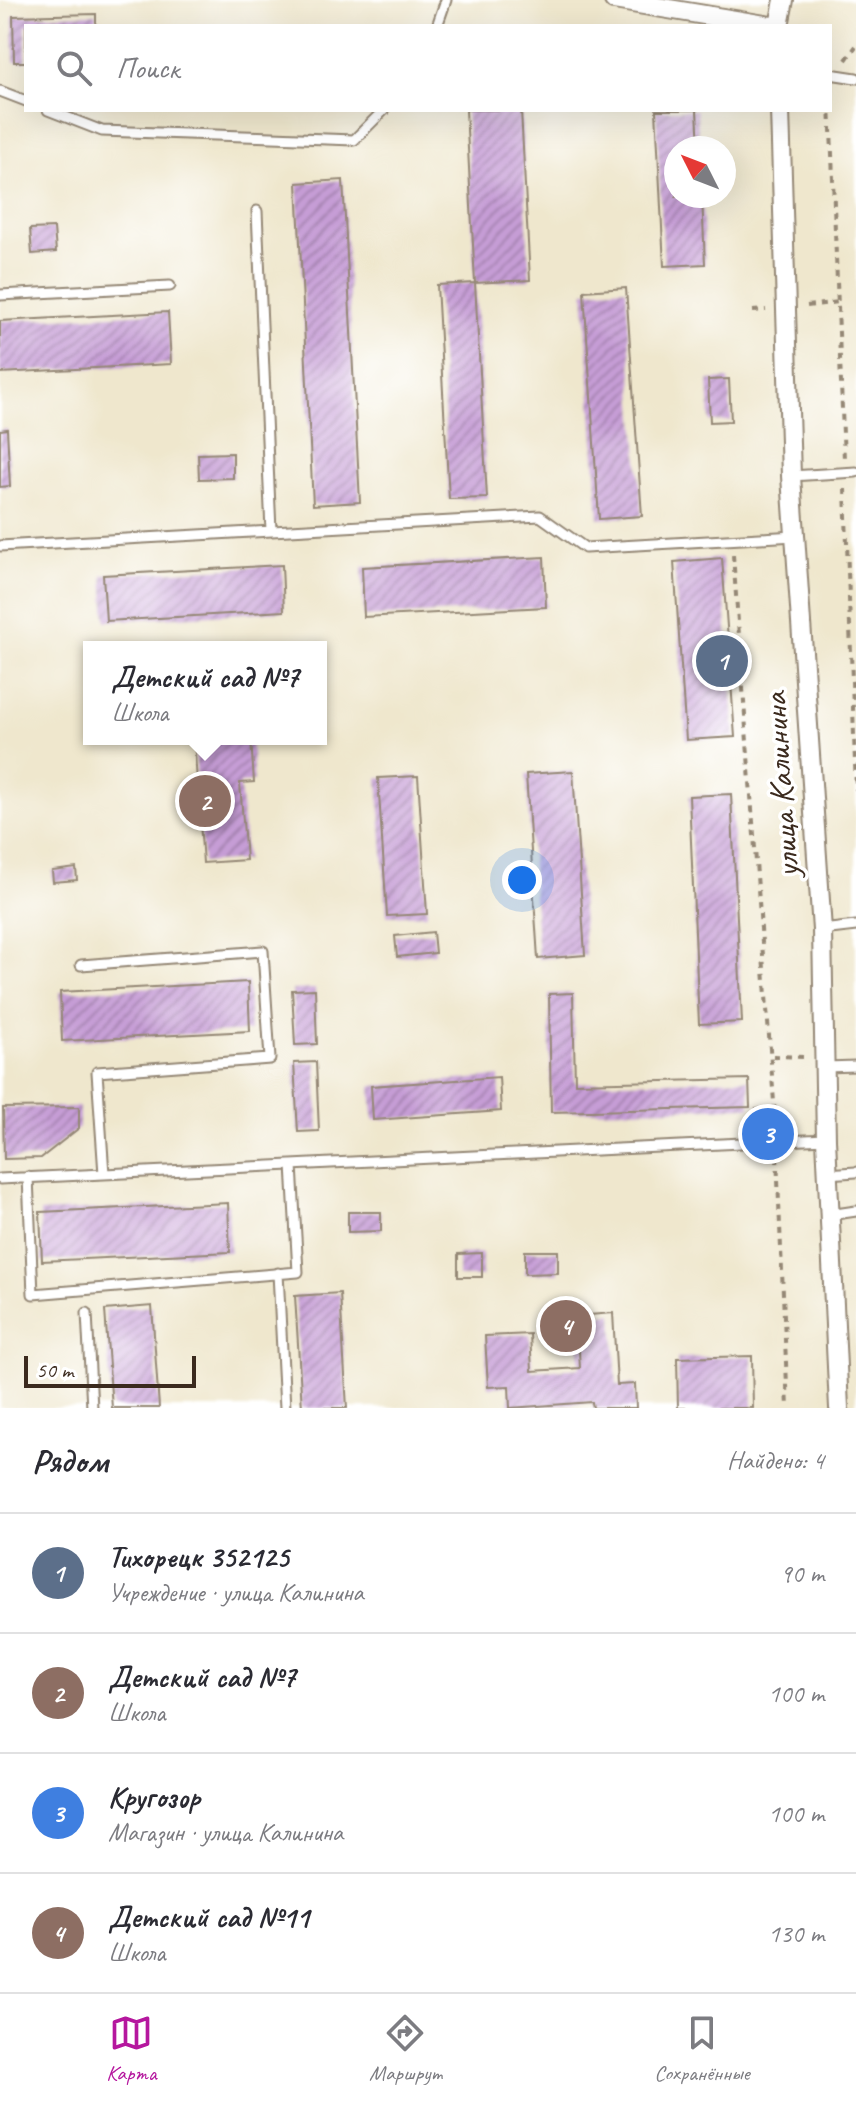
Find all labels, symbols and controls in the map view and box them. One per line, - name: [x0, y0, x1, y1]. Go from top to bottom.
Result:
- search box: [24, 24, 832, 112]
- icon: search: [52, 46, 96, 90]
- text: Поиск: [116, 49, 179, 87]
- north arrow: [664, 136, 736, 208]
- pin: 1: [696, 631, 748, 691]
- popup: [83, 641, 327, 745]
- text: Детский сад №7: [111, 658, 299, 696]
- street label: улица Калинина: [752, 689, 809, 881]
- text: Школа: [111, 696, 169, 729]
- pin: 2: [179, 771, 231, 831]
- your location: [502, 860, 542, 900]
- pin: 3: [742, 1104, 794, 1164]
- pin: 4: [540, 1296, 592, 1356]
- scale bar: [24, 1352, 196, 1388]
- text: 50 m: [36, 1356, 73, 1384]
- text: Рядом: [32, 1439, 108, 1482]
- text: Найдено: 4: [727, 1444, 824, 1477]
- text: Тихорецк 352125: [108, 1538, 289, 1576]
- text: 1: [52, 1557, 64, 1590]
- text: 90 m: [780, 1557, 824, 1590]
- text: Учреждение · улица Калинина: [108, 1576, 364, 1609]
- text: Детский сад №7: [108, 1658, 296, 1696]
- text: 2: [52, 1677, 64, 1710]
- text: 100 m: [768, 1677, 824, 1710]
- text: Школа: [108, 1696, 165, 1729]
- text: Кругозор: [108, 1778, 200, 1816]
- text: 3: [52, 1797, 64, 1830]
- text: 100 m: [768, 1797, 824, 1830]
- text: Магазин · улица Калинина: [108, 1816, 343, 1849]
- text: Детский сад №11: [108, 1898, 309, 1936]
- text: 4: [52, 1917, 64, 1950]
- text: 130 m: [768, 1917, 824, 1950]
- text: Школа: [108, 1936, 165, 1969]
- tab: Карта: [106, 2011, 157, 2087]
- tab: Маршрут: [369, 2011, 442, 2087]
- tab: Сохранённые: [654, 2011, 750, 2087]

